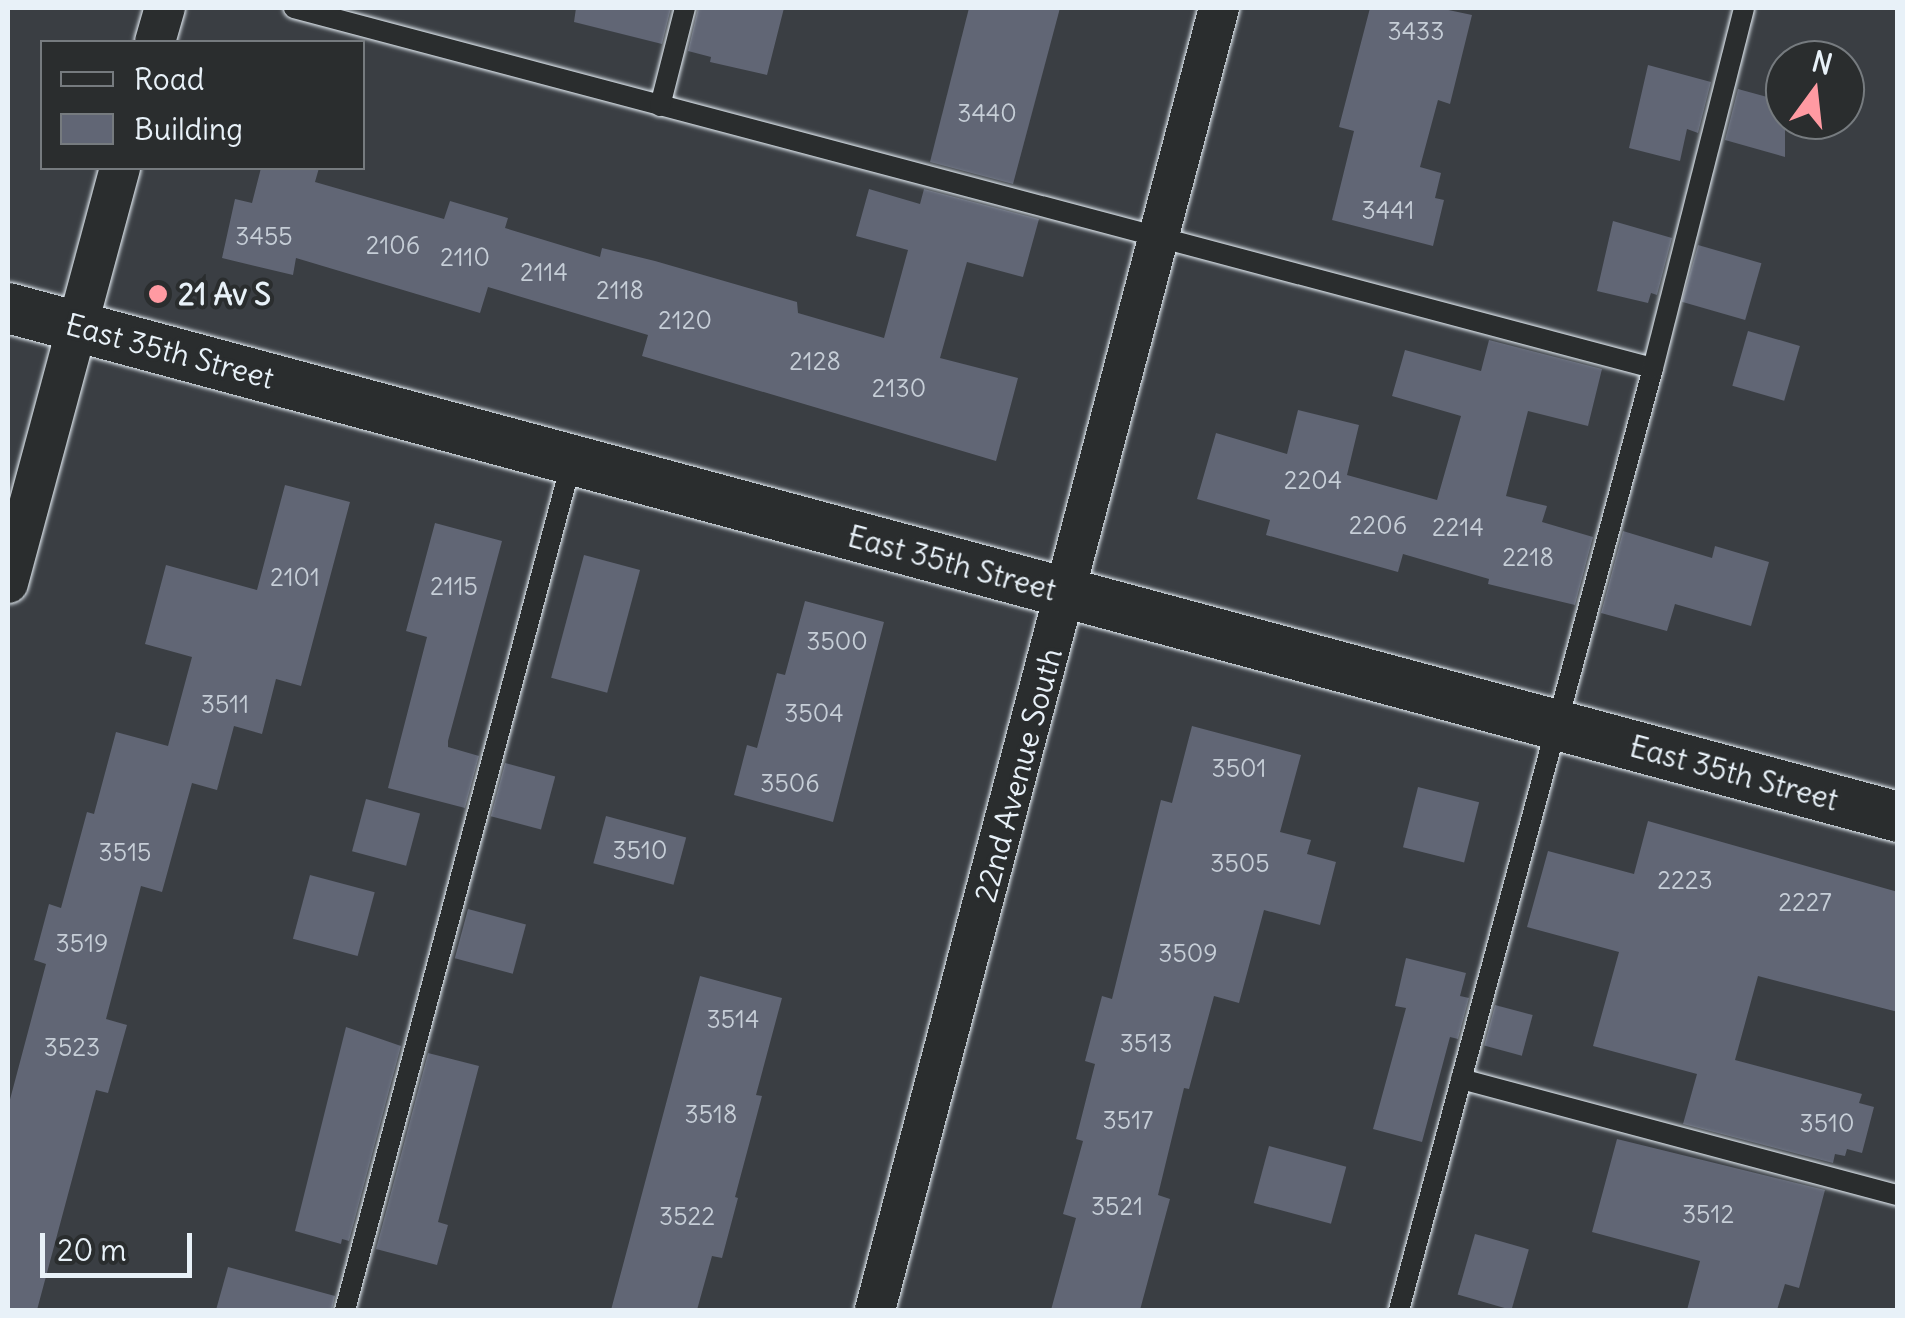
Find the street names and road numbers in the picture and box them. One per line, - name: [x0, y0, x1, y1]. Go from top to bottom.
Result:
- street label: East 35th Street: [62, 306, 278, 396]
- street label: East 35th Street: [844, 518, 1060, 608]
- street label: 22nd Avenue South: [967, 644, 1069, 906]
- street label: East 35th Street: [1626, 728, 1842, 818]

